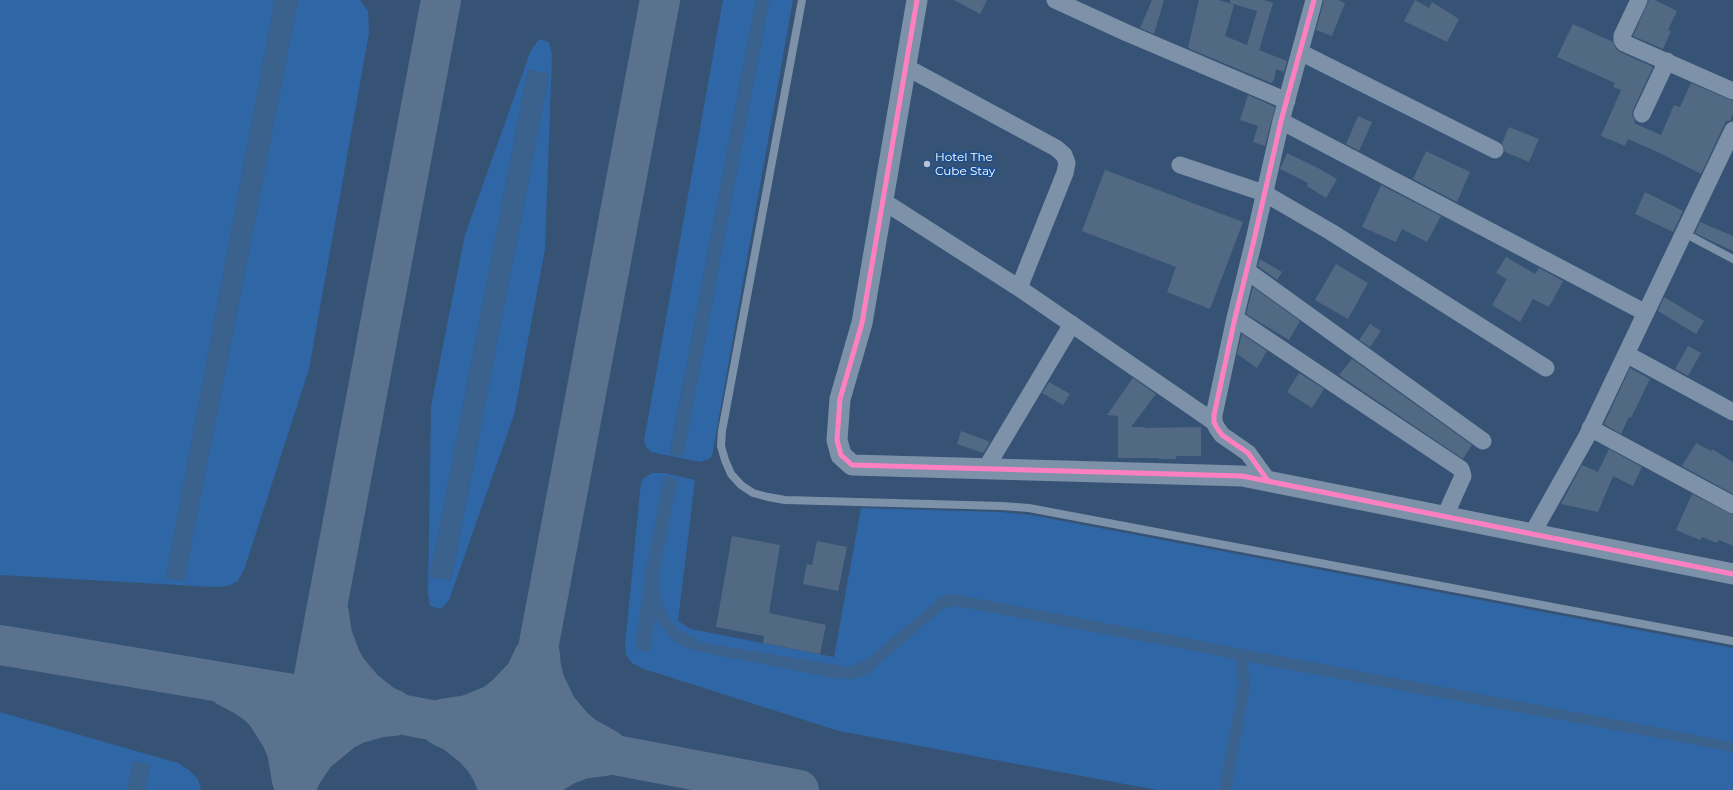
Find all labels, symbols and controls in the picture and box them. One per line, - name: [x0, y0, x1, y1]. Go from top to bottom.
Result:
- place label: Hotel The Cube Stay: [935, 150, 995, 178]
- marker: Hotel The Cube Stay: [922, 159, 932, 169]

